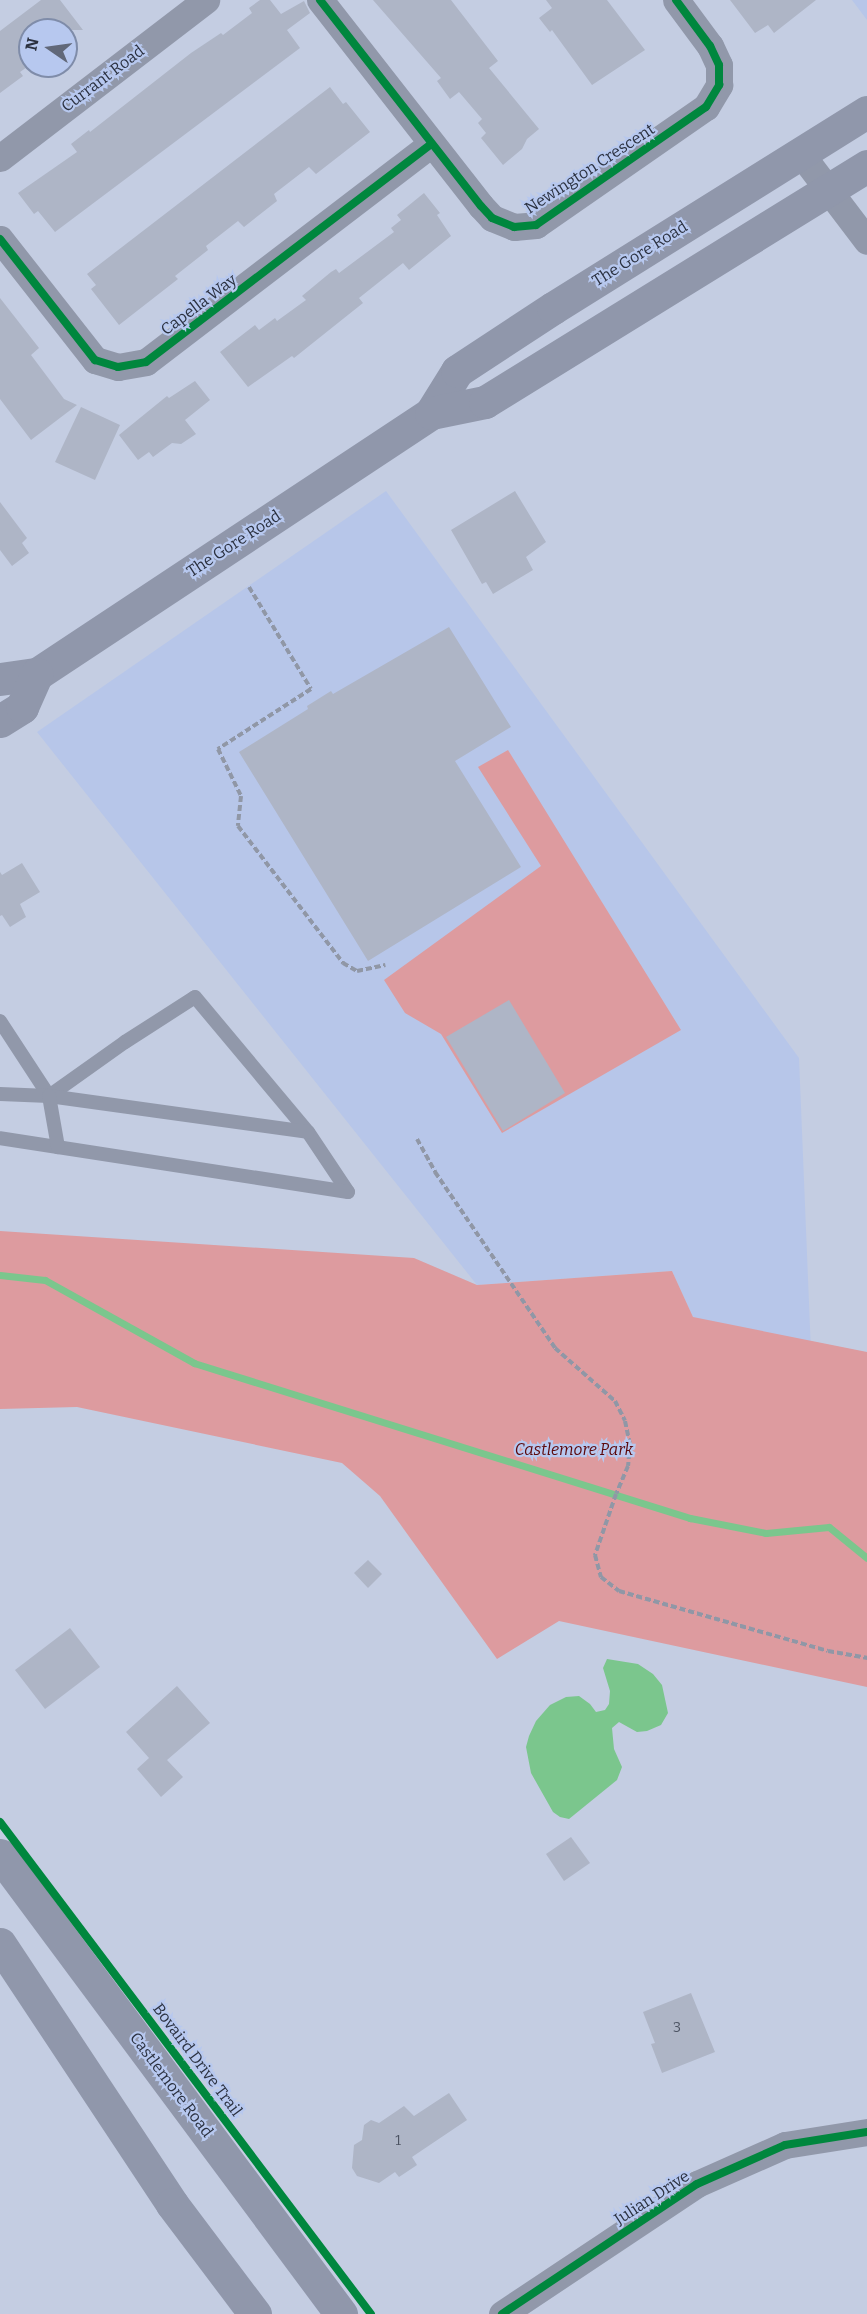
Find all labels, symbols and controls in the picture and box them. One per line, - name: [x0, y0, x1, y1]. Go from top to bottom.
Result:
- north arrow: [18, 18, 78, 78]
- text: N: [21, 36, 43, 52]
- street label: Currant Road: [58, 42, 148, 116]
- street label: Newington Crescent: [521, 120, 659, 218]
- street label: The Gore Road: [589, 217, 691, 291]
- street label: Capella Way: [157, 270, 241, 340]
- street label: The Gore Road: [183, 506, 285, 582]
- park label: Castlemore Park: [515, 1440, 633, 1460]
- street label: Bovaird Drive Trail: [148, 2000, 246, 2120]
- house number: 3: [673, 2020, 681, 2036]
- street label: Castlemore Road: [125, 2029, 217, 2141]
- house number: 1: [395, 2133, 401, 2149]
- street label: Julian Drive: [611, 2167, 693, 2229]

